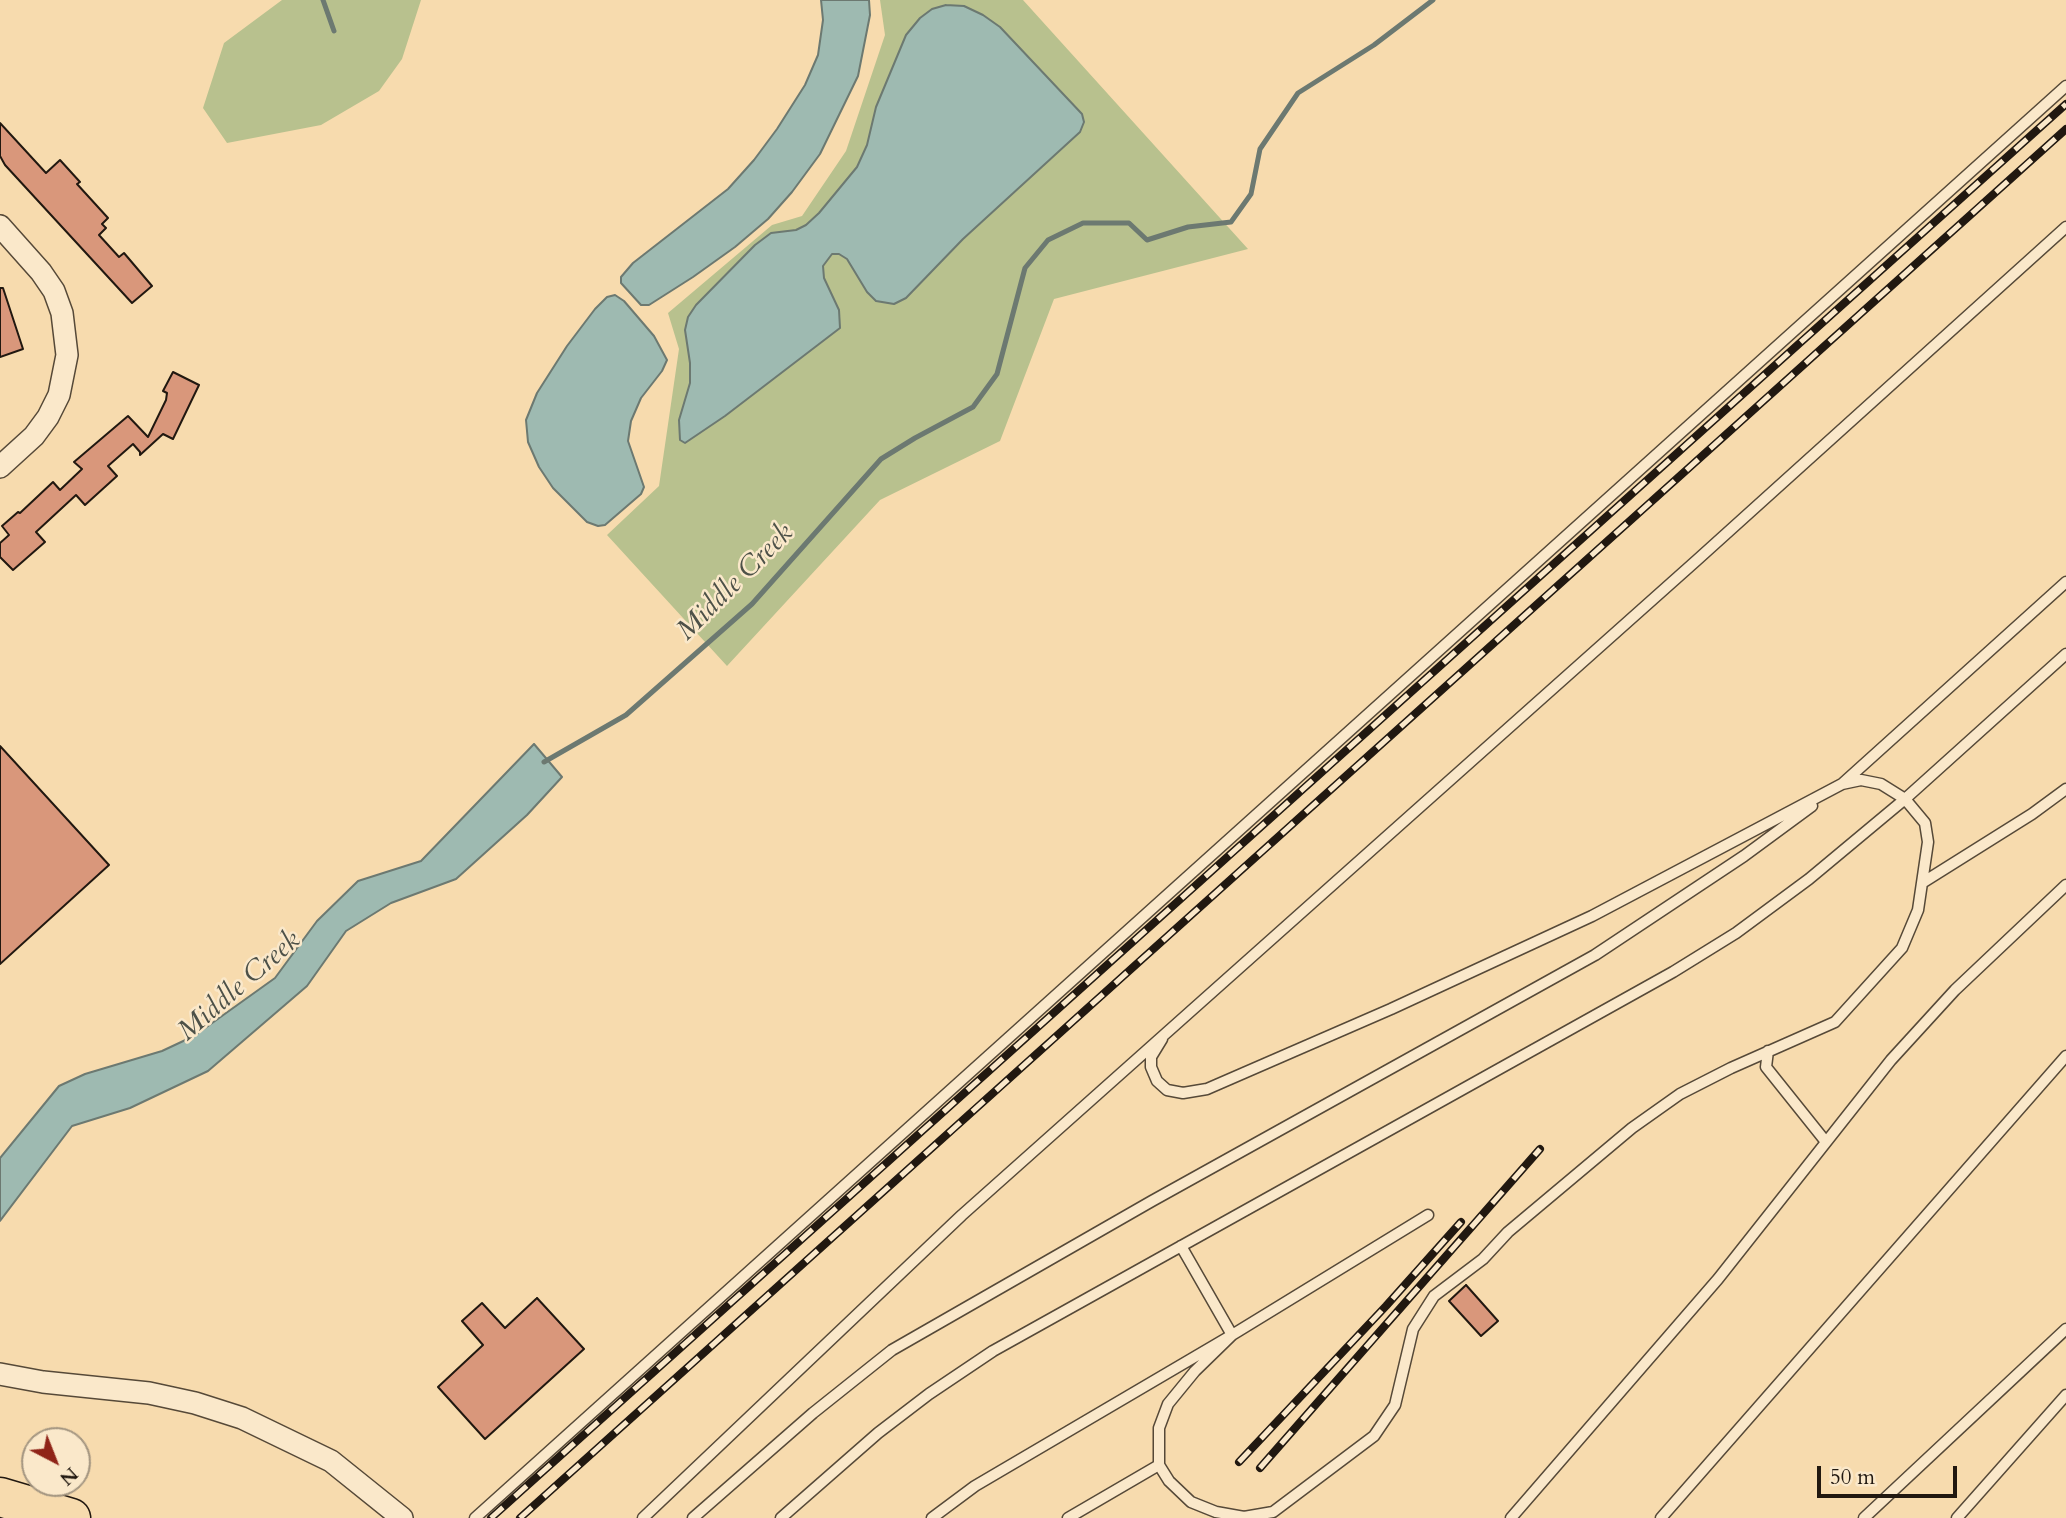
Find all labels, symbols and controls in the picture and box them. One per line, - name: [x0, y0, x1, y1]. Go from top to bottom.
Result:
- water label: Middle Creek: [671, 518, 801, 648]
- water label: Middle Creek: [172, 925, 308, 1049]
- north arrow: [21, 1427, 91, 1497]
- scale bar: [1821, 1452, 1961, 1496]
- text: N: [54, 1461, 84, 1491]
- text: 50 m: [1830, 1463, 1875, 1492]

